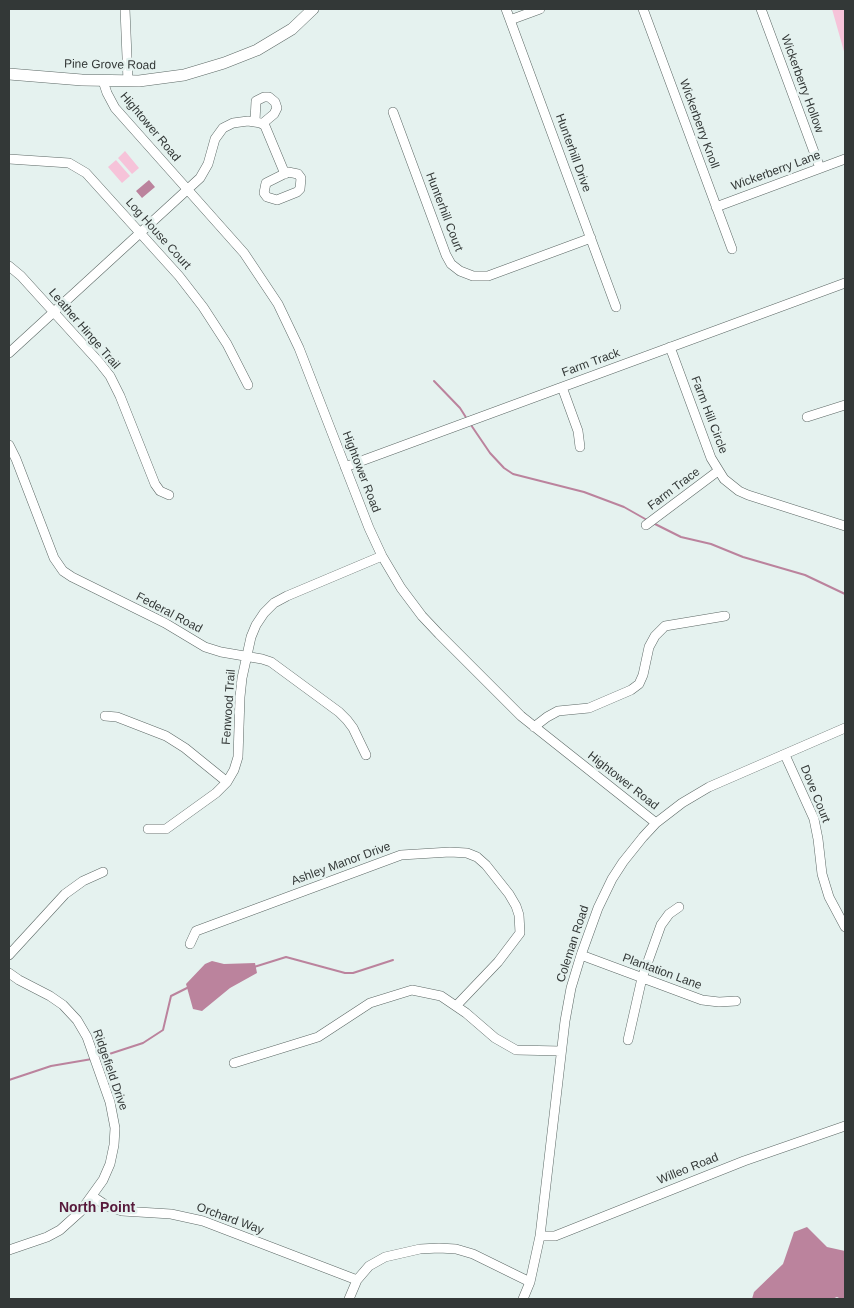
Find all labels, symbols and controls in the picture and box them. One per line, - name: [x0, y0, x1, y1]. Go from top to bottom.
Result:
- street label: Wickerberry Hollow: [778, 33, 826, 135]
- street label: Pine Grove Road: [64, 57, 156, 73]
- street label: Wickerberry Knoll: [676, 77, 722, 171]
- street label: Hightower Road: [117, 89, 183, 165]
- street label: Hunterhill Drive: [552, 112, 594, 194]
- street label: Wickerberry Lane: [729, 148, 823, 194]
- street label: Hunterhill Court: [422, 171, 466, 253]
- street label: Log House Court: [122, 195, 194, 273]
- street label: Leather Hinge Trail: [45, 286, 123, 372]
- street label: Farm Track: [560, 346, 622, 380]
- street label: Farm Hill Circle: [688, 374, 730, 456]
- street label: Hightower Road: [339, 429, 383, 515]
- street label: Farm Trace: [645, 465, 703, 513]
- street label: Federal Road: [134, 590, 204, 636]
- street label: Fenwood Trail: [219, 669, 239, 745]
- street label: Hightower Road: [585, 749, 661, 813]
- street label: Dove Court: [797, 763, 833, 825]
- street label: Ashley Manor Drive: [289, 839, 393, 889]
- street label: Coleman Road: [554, 904, 592, 984]
- street label: Plantation Lane: [620, 951, 704, 993]
- street label: Ridgefield Drive: [89, 1028, 131, 1112]
- street label: Willeo Road: [655, 1150, 721, 1188]
- district label: North Point: [59, 1200, 135, 1216]
- street label: Orchard Way: [195, 1200, 265, 1238]

